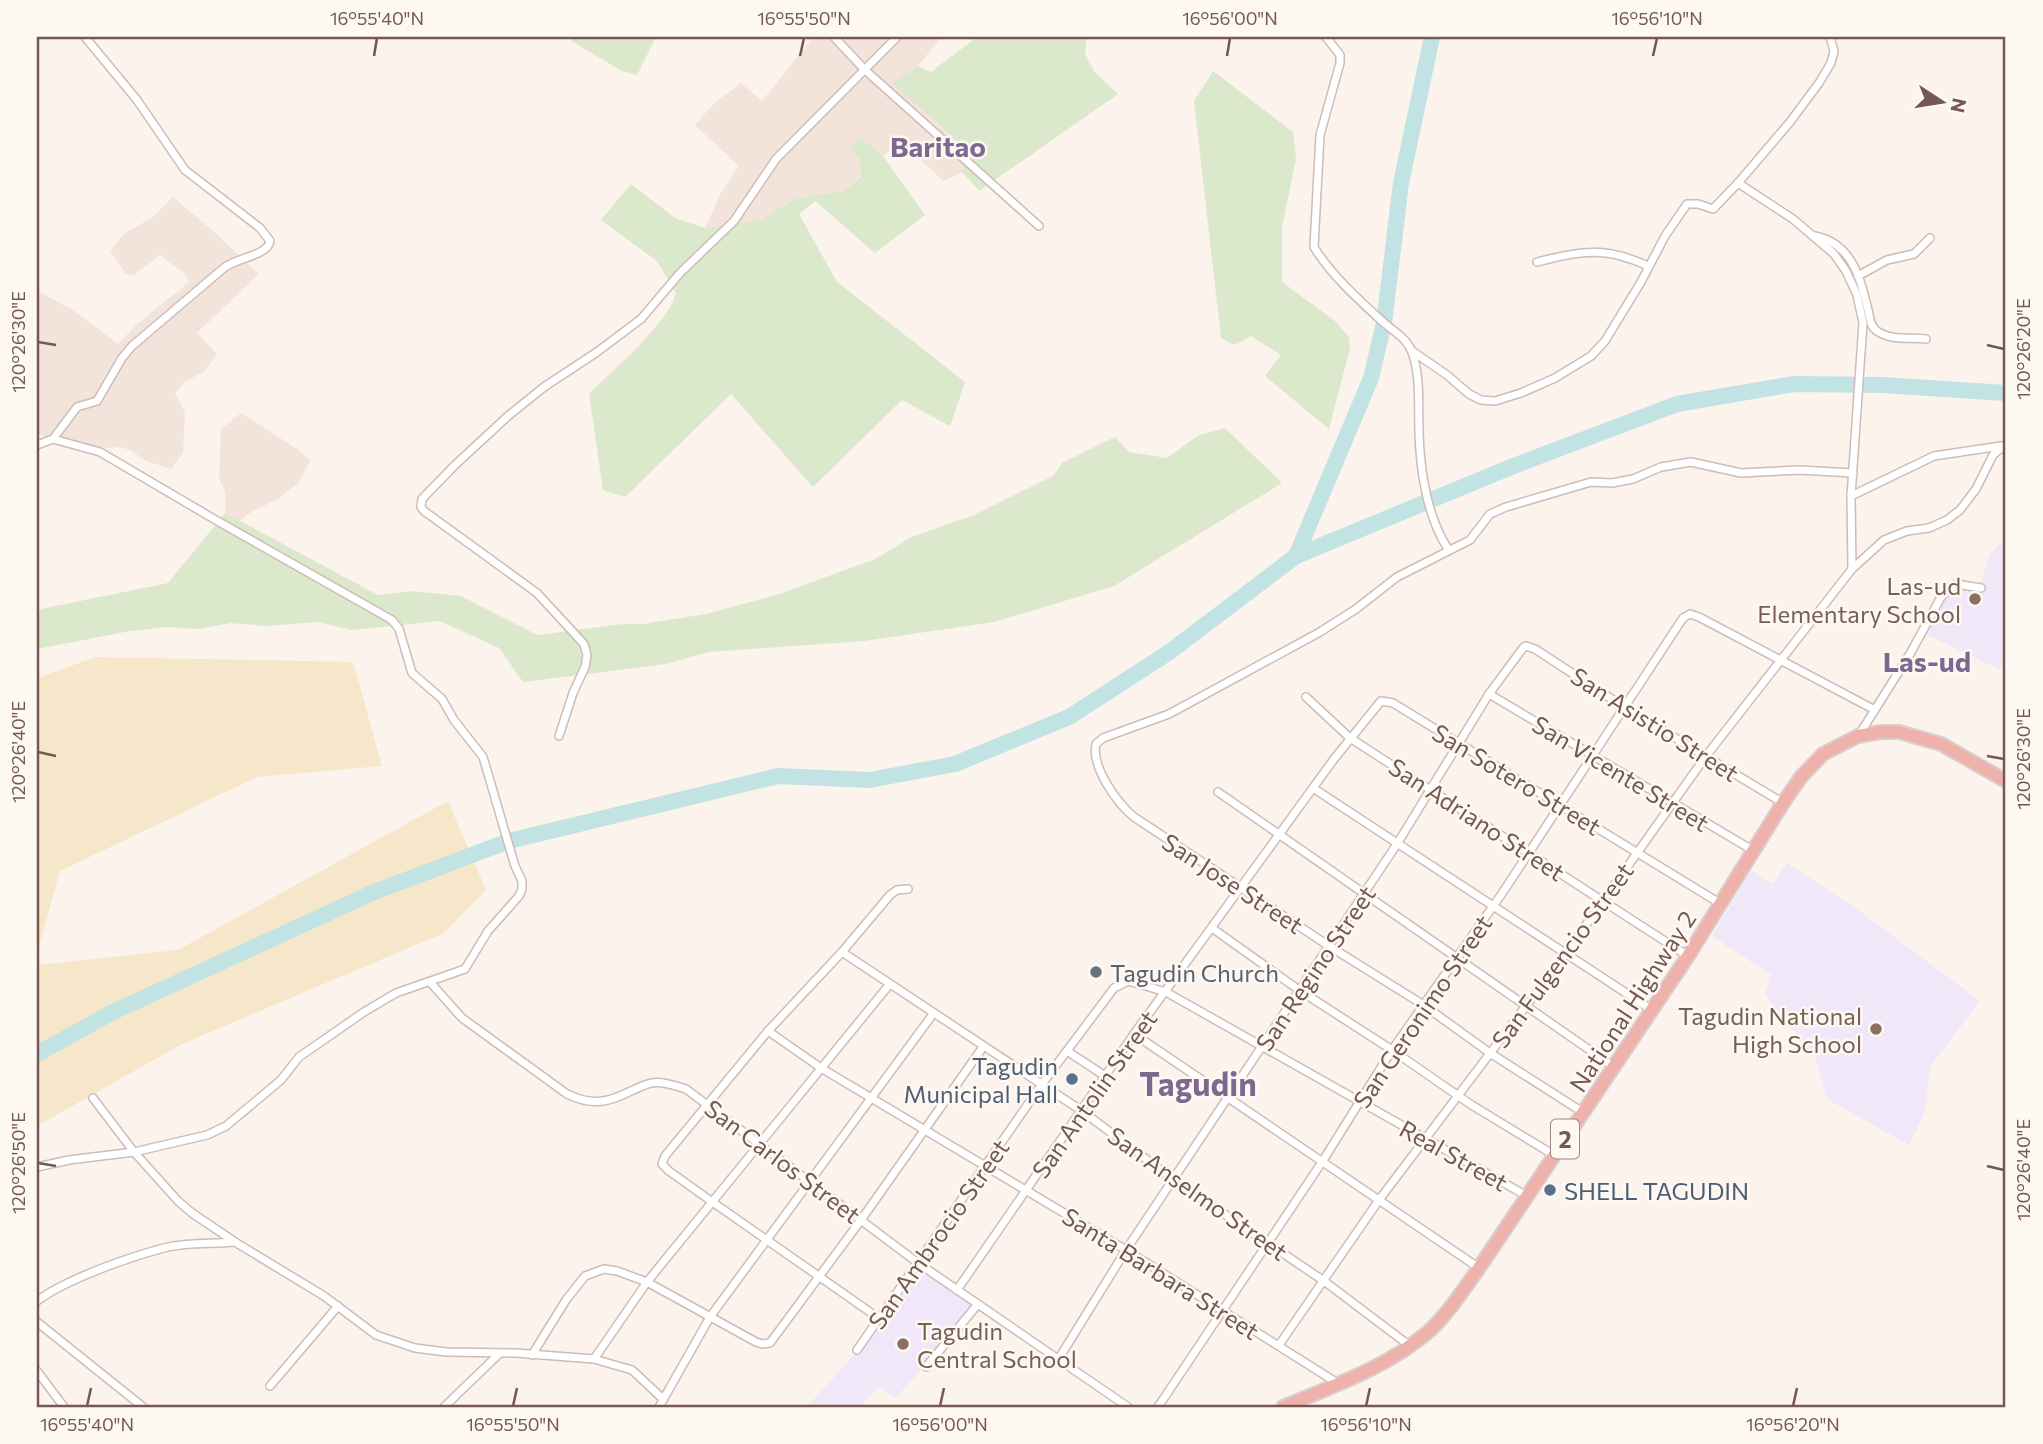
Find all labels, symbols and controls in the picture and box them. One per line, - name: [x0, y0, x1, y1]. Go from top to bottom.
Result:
- text: 16°55'40"N: [330, 7, 424, 29]
- text: 16°55'50"N: [757, 7, 851, 29]
- text: 16°56'00"N: [1182, 7, 1278, 29]
- text: 16°56'10"N: [1611, 7, 1703, 29]
- north arrow: [1906, 66, 1976, 136]
- text: N: [1946, 96, 1972, 115]
- district label: Baritao: [890, 129, 986, 163]
- text: 120°26'30"E: [7, 291, 29, 393]
- text: 120°26'20"E: [2012, 298, 2034, 400]
- place label: Las-ud Elementary School: [1757, 571, 1961, 628]
- marker: Las-ud Elementary School: [1967, 591, 1983, 607]
- district label: Las-ud: [1883, 644, 1971, 678]
- street label: San Asistio Street: [1566, 661, 1744, 787]
- text: 120°26'40"E: [7, 701, 29, 803]
- text: 120°26'30"E: [2012, 708, 2034, 810]
- street label: San Vicente Street: [1528, 709, 1715, 837]
- street label: San Sotero Street: [1427, 717, 1607, 841]
- street label: San Adriano Street: [1384, 751, 1570, 887]
- street label: San Jose Street: [1157, 827, 1309, 939]
- street label: San Fulgencio Street: [1485, 857, 1639, 1053]
- street label: San Regino Street: [1249, 880, 1381, 1056]
- street label: National Highway 2: [1563, 905, 1701, 1097]
- street label: San Geronimo Street: [1347, 909, 1497, 1113]
- place label: Tagudin Church: [1110, 958, 1279, 987]
- marker: Tagudin Church: [1088, 964, 1104, 980]
- place label: Tagudin National High School: [1678, 1001, 1862, 1058]
- street label: San Antolin Street: [1025, 1005, 1163, 1183]
- marker: Tagudin National High School: [1868, 1021, 1884, 1037]
- place label: Tagudin Municipal Hall: [904, 1051, 1058, 1108]
- district label: Tagudin: [1139, 1063, 1257, 1103]
- marker: Tagudin Municipal Hall: [1064, 1071, 1080, 1087]
- street label: San Carlos Street: [700, 1093, 867, 1229]
- text: 120°26'50"E: [7, 1112, 29, 1214]
- street label: Real Street: [1395, 1113, 1513, 1197]
- text: 120°26'40"E: [2012, 1119, 2034, 1221]
- street label: San Anselmo Street: [1103, 1120, 1294, 1266]
- road number: 2: [1551, 1120, 1579, 1158]
- street label: San Ambrocio Street: [862, 1133, 1014, 1334]
- place label: SHELL TAGUDIN: [1564, 1176, 1749, 1205]
- marker: SHELL TAGUDIN: [1542, 1182, 1558, 1198]
- street label: Santa Barbara Street: [1057, 1201, 1265, 1345]
- place label: Tagudin Central School: [917, 1316, 1077, 1373]
- marker: Tagudin Central School: [895, 1336, 911, 1352]
- text: 16°55'40"N: [40, 1413, 134, 1435]
- text: 16°55'50"N: [466, 1413, 560, 1435]
- text: 16°56'00"N: [892, 1413, 988, 1435]
- text: 16°56'10"N: [1320, 1413, 1412, 1435]
- text: 16°56'20"N: [1746, 1413, 1840, 1435]

